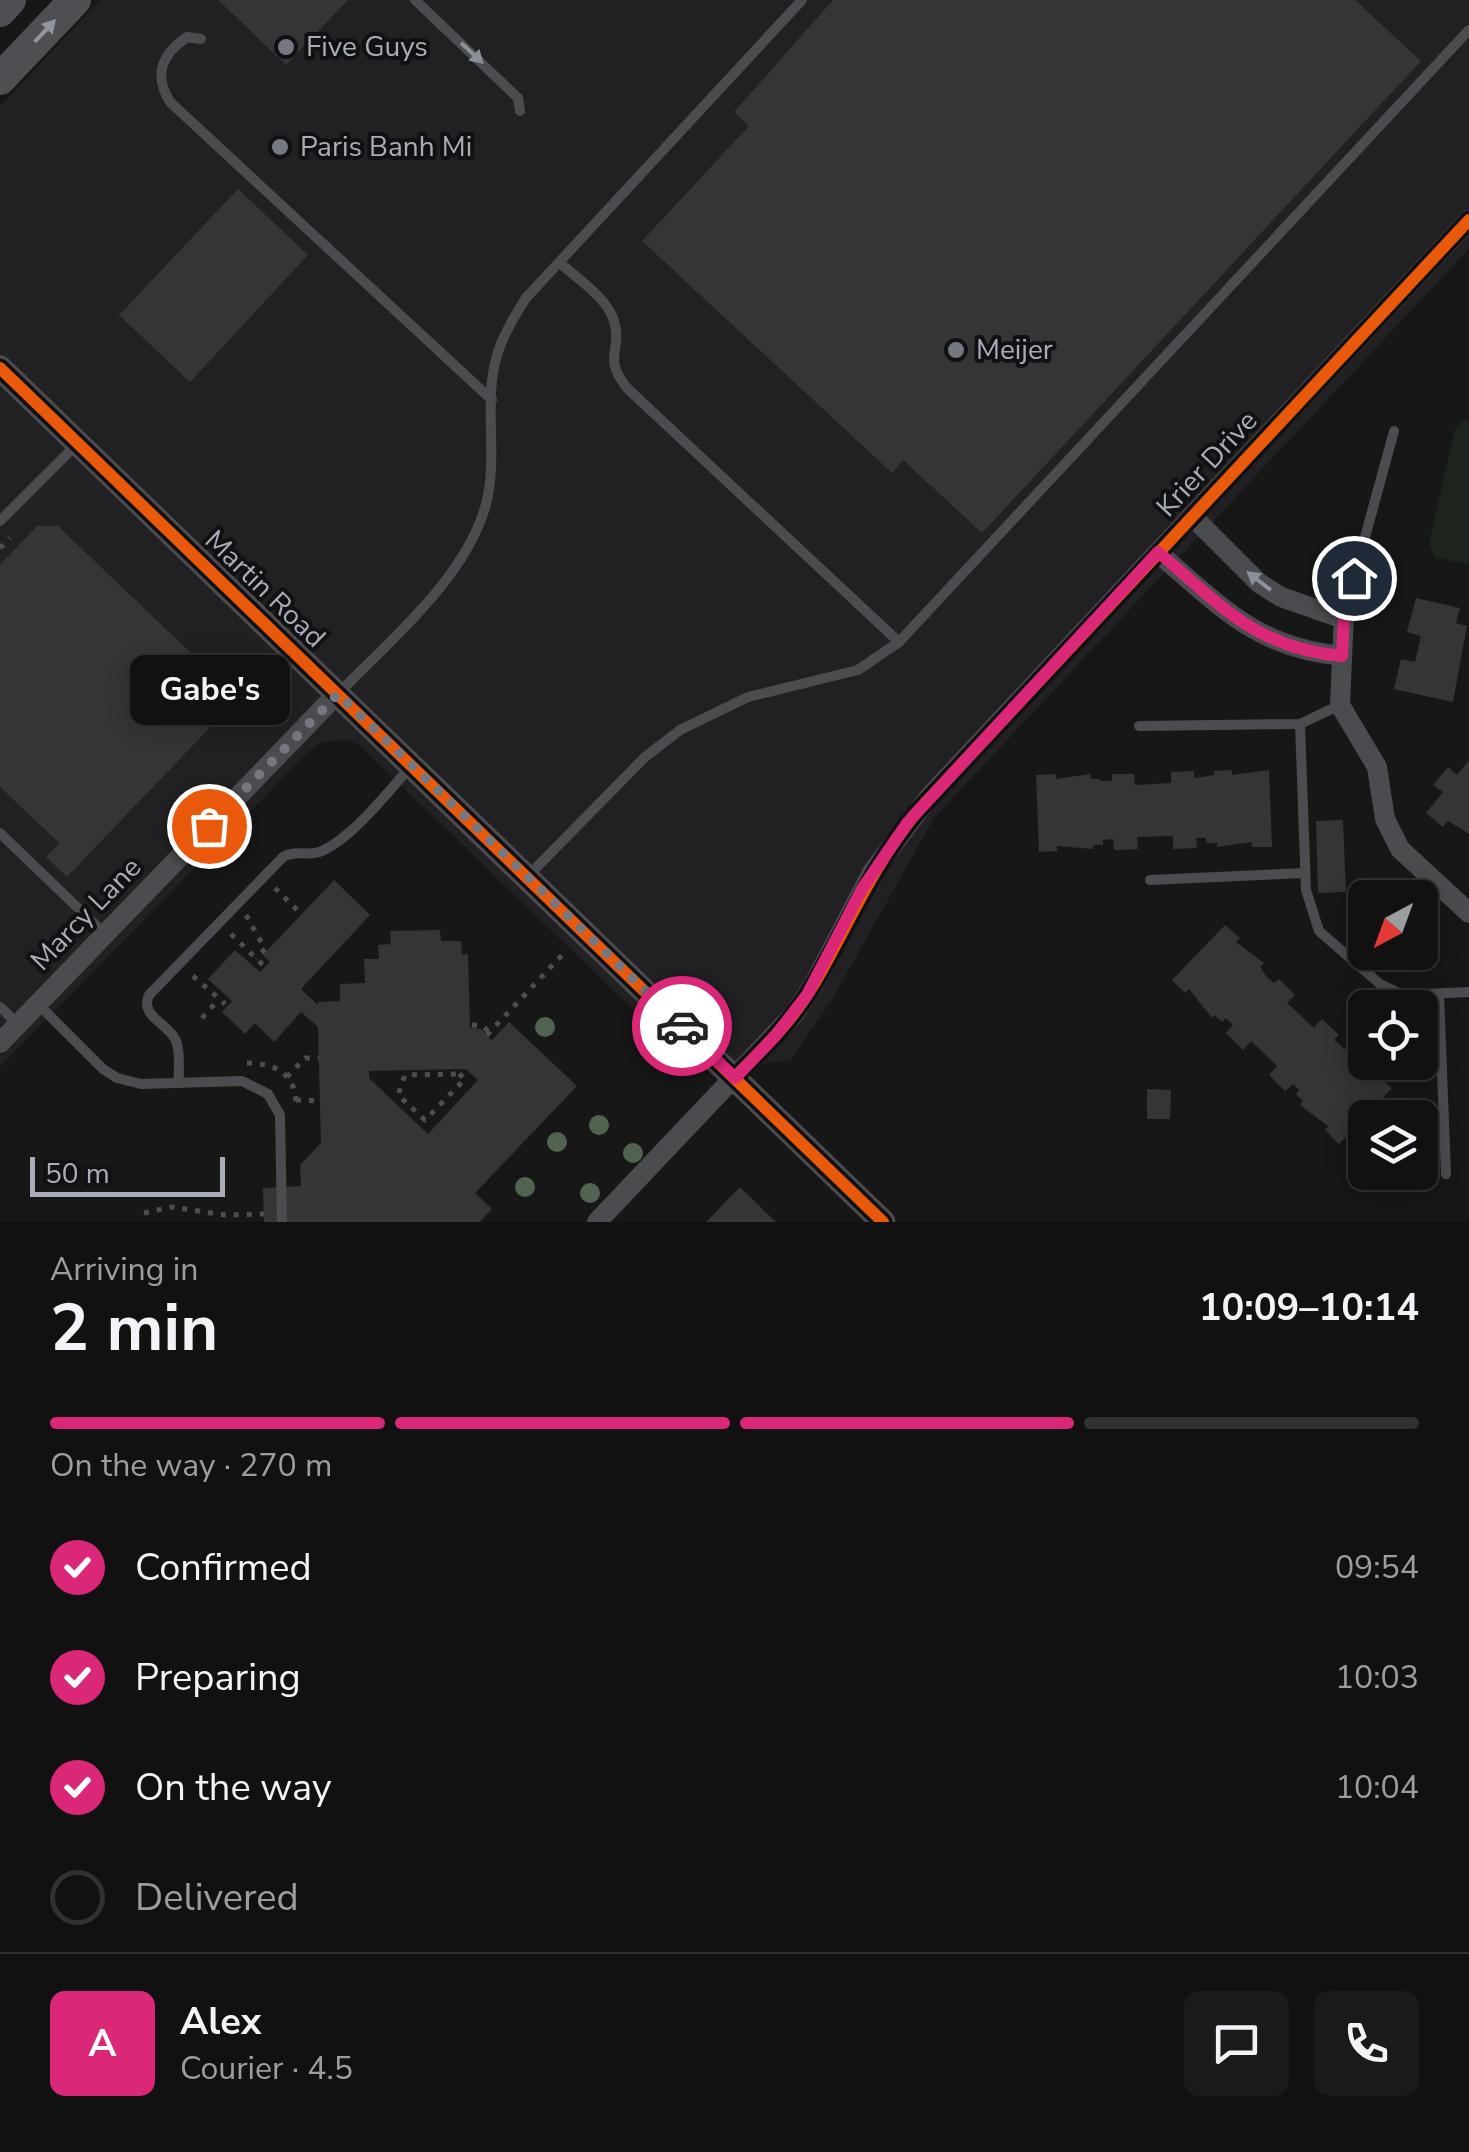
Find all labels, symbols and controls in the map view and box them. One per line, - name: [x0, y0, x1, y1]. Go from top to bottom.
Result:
- one-way arrow: [33, 20, 56, 44]
- place label: Five Guys: [306, 28, 428, 66]
- marker: Five Guys: [275, 36, 297, 58]
- one-way arrow: [460, 41, 484, 64]
- place label: Paris Banh Mi: [300, 128, 472, 166]
- marker: Paris Banh Mi: [269, 136, 291, 158]
- place label: Meijer: [976, 331, 1053, 369]
- marker: Meijer: [945, 339, 967, 361]
- street label: Krier Drive: [1148, 403, 1266, 525]
- street label: Martin Road: [196, 522, 334, 656]
- pin: [1312, 536, 1397, 621]
- icon: home: [1327, 551, 1382, 606]
- one-way arrow: [1247, 571, 1272, 592]
- callout: Gabe's: [129, 656, 289, 726]
- text: Gabe's: [160, 668, 260, 711]
- pin: [167, 784, 252, 869]
- icon: bag: [182, 799, 237, 854]
- street label: Marcy Lane: [22, 849, 150, 979]
- north arrow: [1348, 880, 1438, 970]
- map controls: [1348, 880, 1438, 1190]
- courier: [632, 976, 732, 1076]
- button: locate: [1348, 990, 1438, 1080]
- icon: car: [655, 999, 710, 1054]
- button: layers: [1348, 1100, 1438, 1190]
- scale bar: [30, 1152, 225, 1196]
- text: 50 m: [45, 1155, 110, 1193]
- text: Arriving in: [50, 1248, 198, 1291]
- text: 10:09–10:14: [1199, 1282, 1419, 1333]
- text: 2 min: [50, 1284, 218, 1373]
- text: On the way · 270 m: [50, 1444, 332, 1487]
- icon: check: [50, 1540, 105, 1595]
- text: Confirmed: [135, 1542, 312, 1593]
- text: 09:54: [1335, 1546, 1419, 1589]
- icon: check: [50, 1650, 105, 1705]
- text: Preparing: [135, 1652, 301, 1703]
- text: 10:03: [1335, 1656, 1419, 1699]
- icon: check: [50, 1760, 105, 1815]
- text: On the way: [135, 1762, 331, 1813]
- text: 10:04: [1335, 1766, 1419, 1809]
- text: Delivered: [135, 1872, 299, 1923]
- button: chat: [1184, 1991, 1289, 2096]
- button: phone: [1314, 1991, 1419, 2096]
- text: Alex: [180, 1996, 261, 2047]
- text: A: [88, 2018, 117, 2069]
- text: Courier · 4.5: [180, 2047, 353, 2090]

